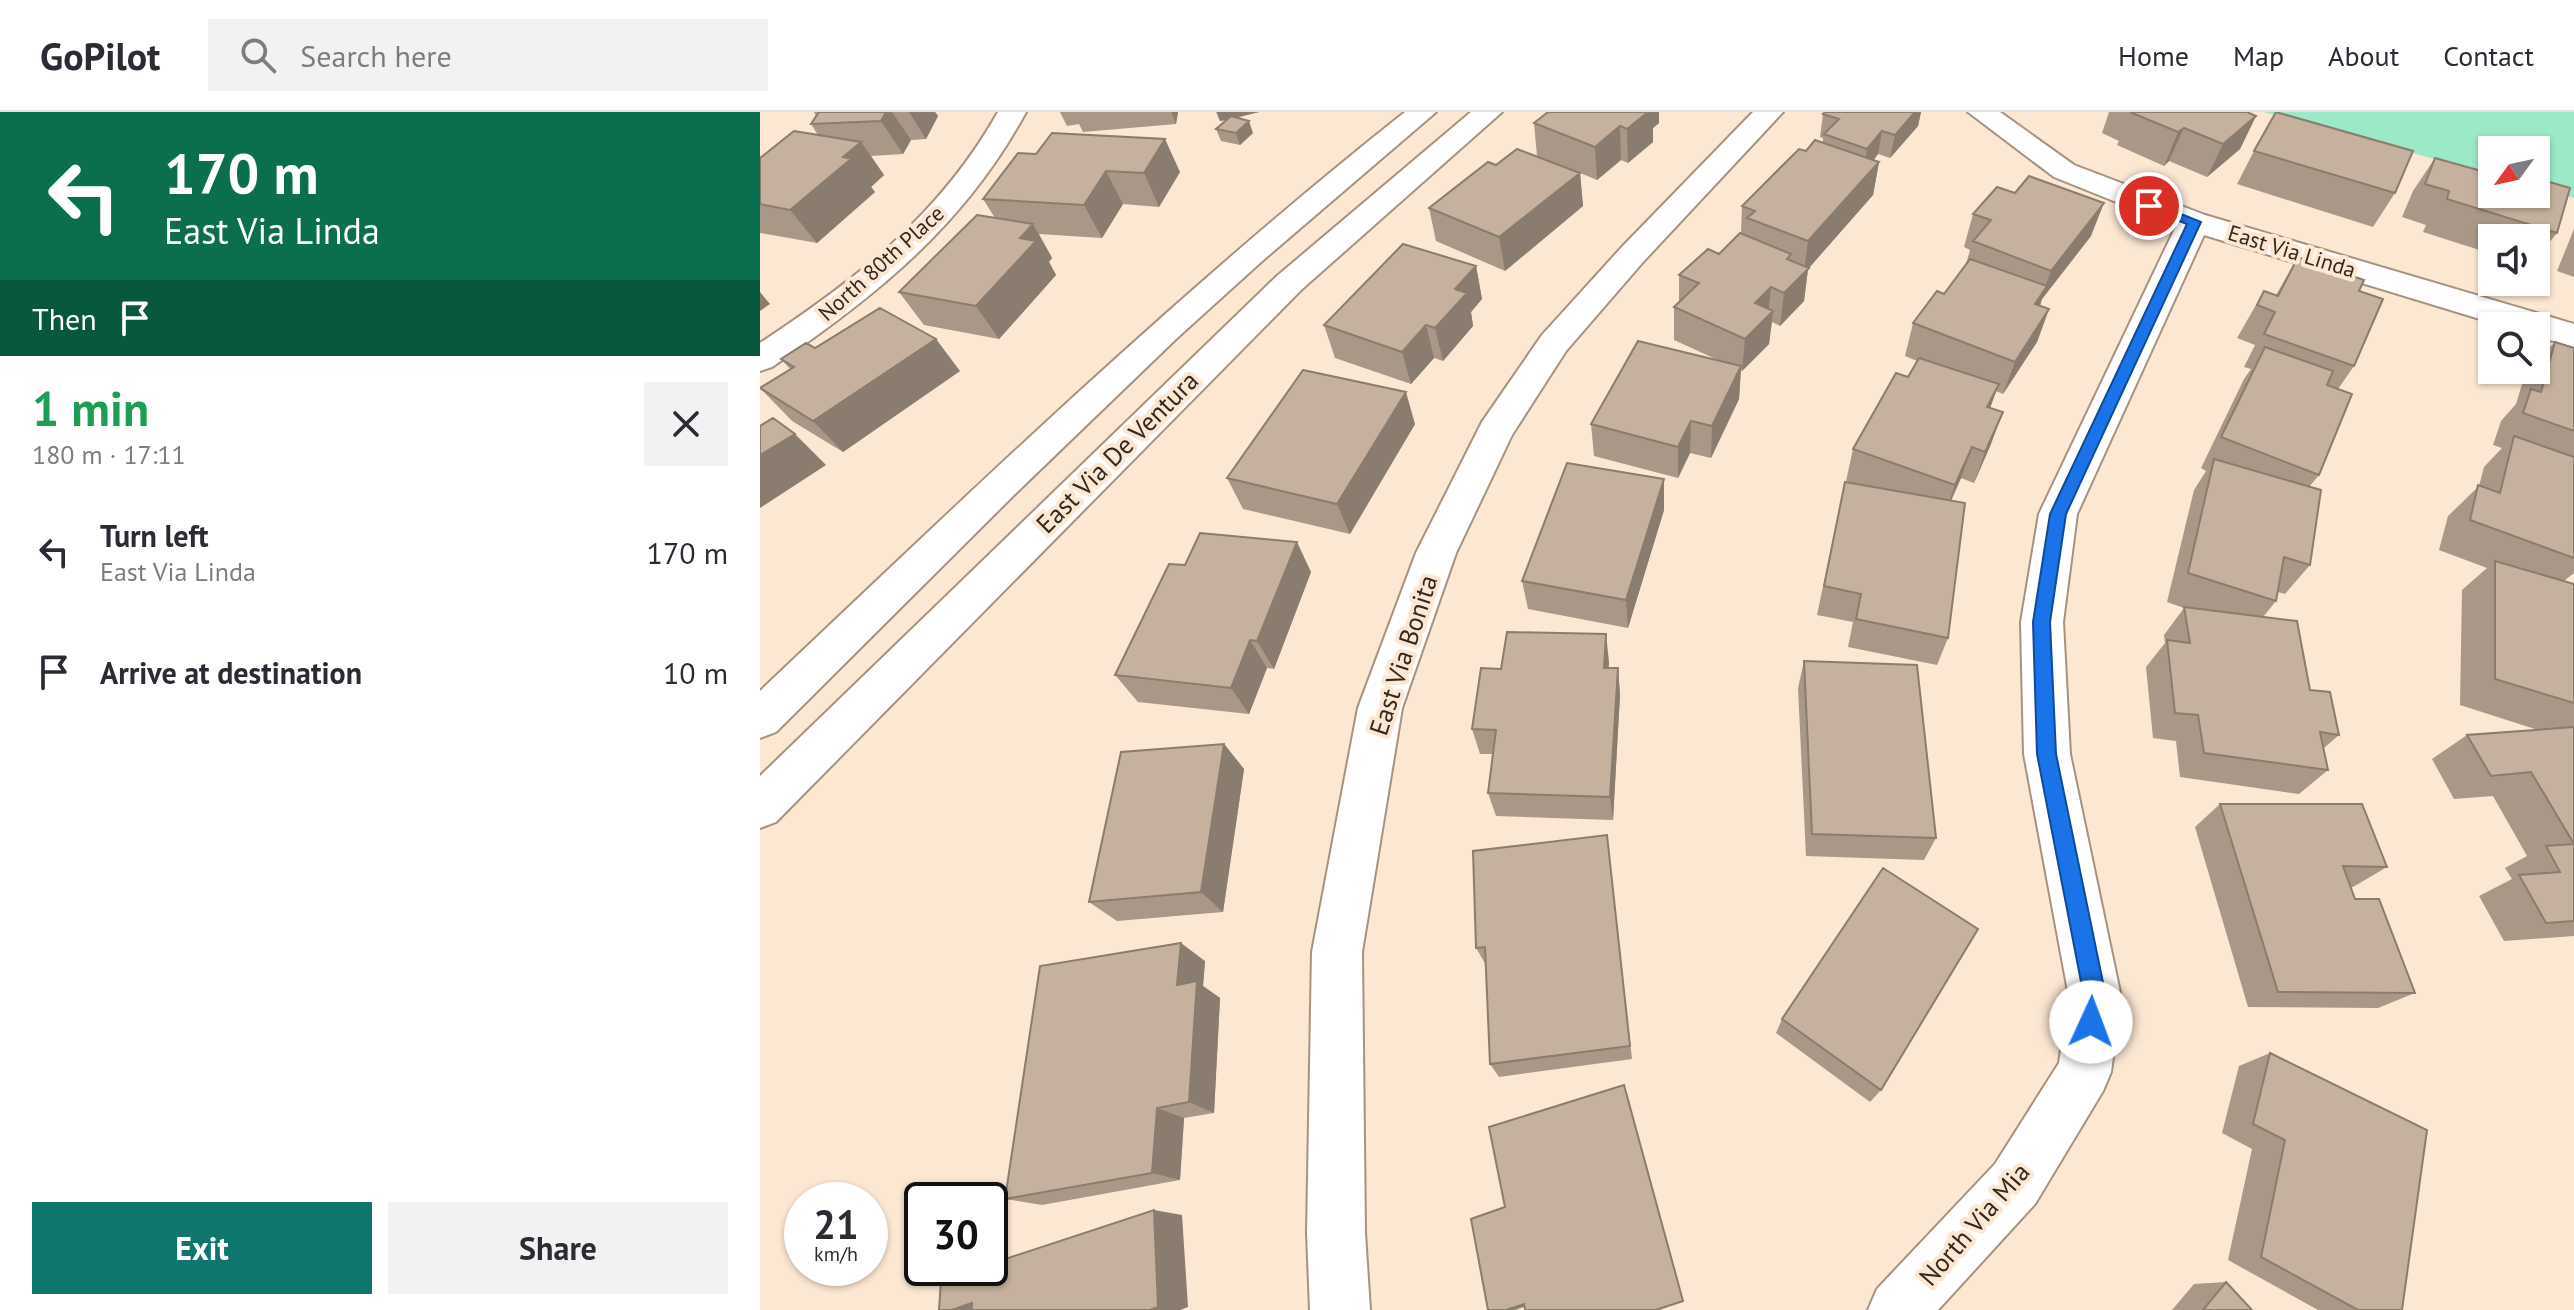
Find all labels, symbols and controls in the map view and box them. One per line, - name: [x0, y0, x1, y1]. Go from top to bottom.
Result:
- search box: [208, 19, 768, 91]
- text: GoPilot: [40, 31, 160, 80]
- icon: search: [236, 33, 280, 77]
- text: Search here: [300, 36, 452, 75]
- text: Home: [2118, 37, 2189, 74]
- text: Map: [2233, 37, 2284, 74]
- text: About: [2328, 37, 2399, 74]
- text: Contact: [2443, 37, 2534, 74]
- north arrow: [2478, 136, 2550, 208]
- map controls: [2478, 136, 2550, 384]
- text: 170 m: [164, 137, 319, 209]
- icon: left: [32, 144, 136, 248]
- pin: [2115, 172, 2183, 240]
- icon: arrive: [2127, 184, 2171, 228]
- street label: North 80th Place: [812, 199, 950, 327]
- text: East Via Linda: [164, 207, 380, 254]
- street label: East Via Linda: [2225, 218, 2359, 284]
- button: sound: [2478, 224, 2550, 296]
- icon: arrive: [113, 296, 157, 340]
- text: Then: [32, 299, 97, 338]
- button: search: [2478, 312, 2550, 384]
- street label: East Via De Ventura: [1029, 364, 1205, 540]
- text: 1 min: [32, 377, 149, 439]
- button: close: [644, 382, 728, 466]
- text: 180 m · 17:11: [32, 438, 186, 471]
- text: Turn left: [100, 516, 208, 555]
- icon: left: [32, 530, 76, 574]
- text: 170 m: [647, 533, 728, 572]
- text: East Via Linda: [100, 555, 256, 588]
- street label: East Via Bonita: [1362, 571, 1444, 739]
- icon: arrive: [32, 650, 76, 694]
- text: Arrive at destination: [100, 653, 362, 692]
- text: 10 m: [663, 653, 728, 692]
- position arrow: [2049, 980, 2133, 1064]
- street label: North Via Mia: [1912, 1156, 2036, 1292]
- speed limit sign: 30: [904, 1182, 1008, 1286]
- text: 21: [813, 1198, 859, 1250]
- button: Exit: [32, 1202, 372, 1294]
- button: Share: [388, 1202, 728, 1294]
- text: km/h: [814, 1241, 858, 1267]

